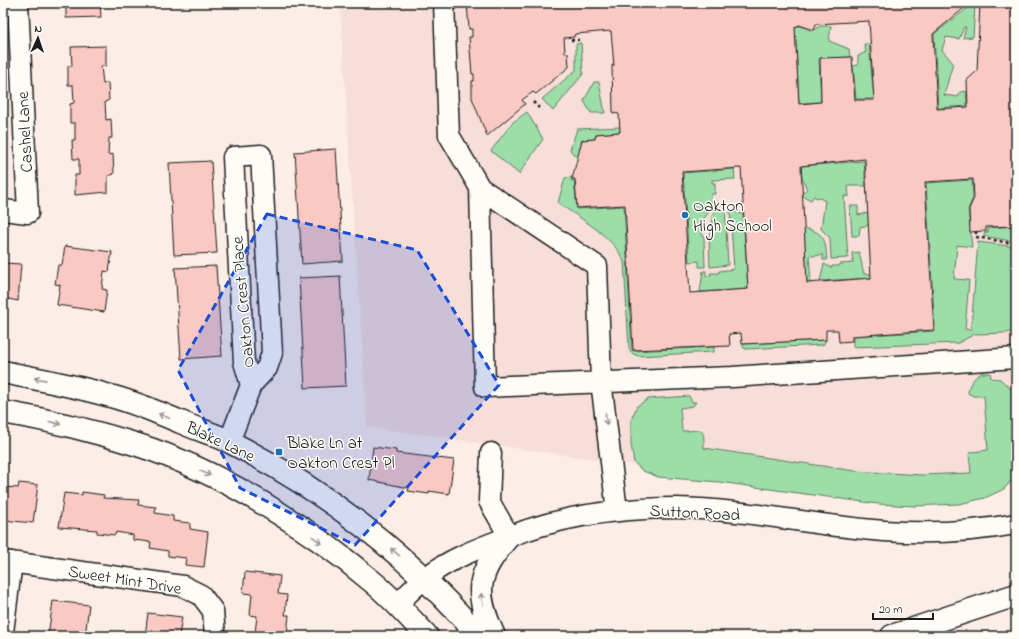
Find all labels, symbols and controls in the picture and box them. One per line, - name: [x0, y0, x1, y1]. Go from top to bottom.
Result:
- north arrow: [18, 18, 58, 58]
- text: N: [34, 21, 43, 37]
- street label: Cashel Lane: [11, 90, 40, 173]
- place label: Oakton High School: [693, 194, 772, 241]
- marker: Oakton High School: [680, 210, 690, 220]
- street label: Oakton Crest Place: [225, 235, 262, 369]
- one-way arrow: [34, 375, 47, 383]
- one-way arrow: [159, 411, 171, 419]
- one-way arrow: [602, 413, 610, 426]
- street label: Blake Lane: [181, 415, 259, 469]
- one-way arrow: [48, 419, 61, 427]
- place label: Blake Ln at Oakton Crest Pl: [286, 431, 395, 476]
- marker: Blake Ln at Oakton Crest Pl: [274, 447, 284, 457]
- one-way arrow: [199, 470, 211, 477]
- street label: Sutton Road: [649, 499, 741, 528]
- one-way arrow: [311, 535, 322, 544]
- one-way arrow: [390, 548, 401, 557]
- street label: Sweet Mint Drive: [66, 559, 184, 602]
- one-way arrow: [477, 593, 485, 606]
- scale bar: [873, 595, 933, 621]
- text: 20 m: [879, 601, 902, 619]

